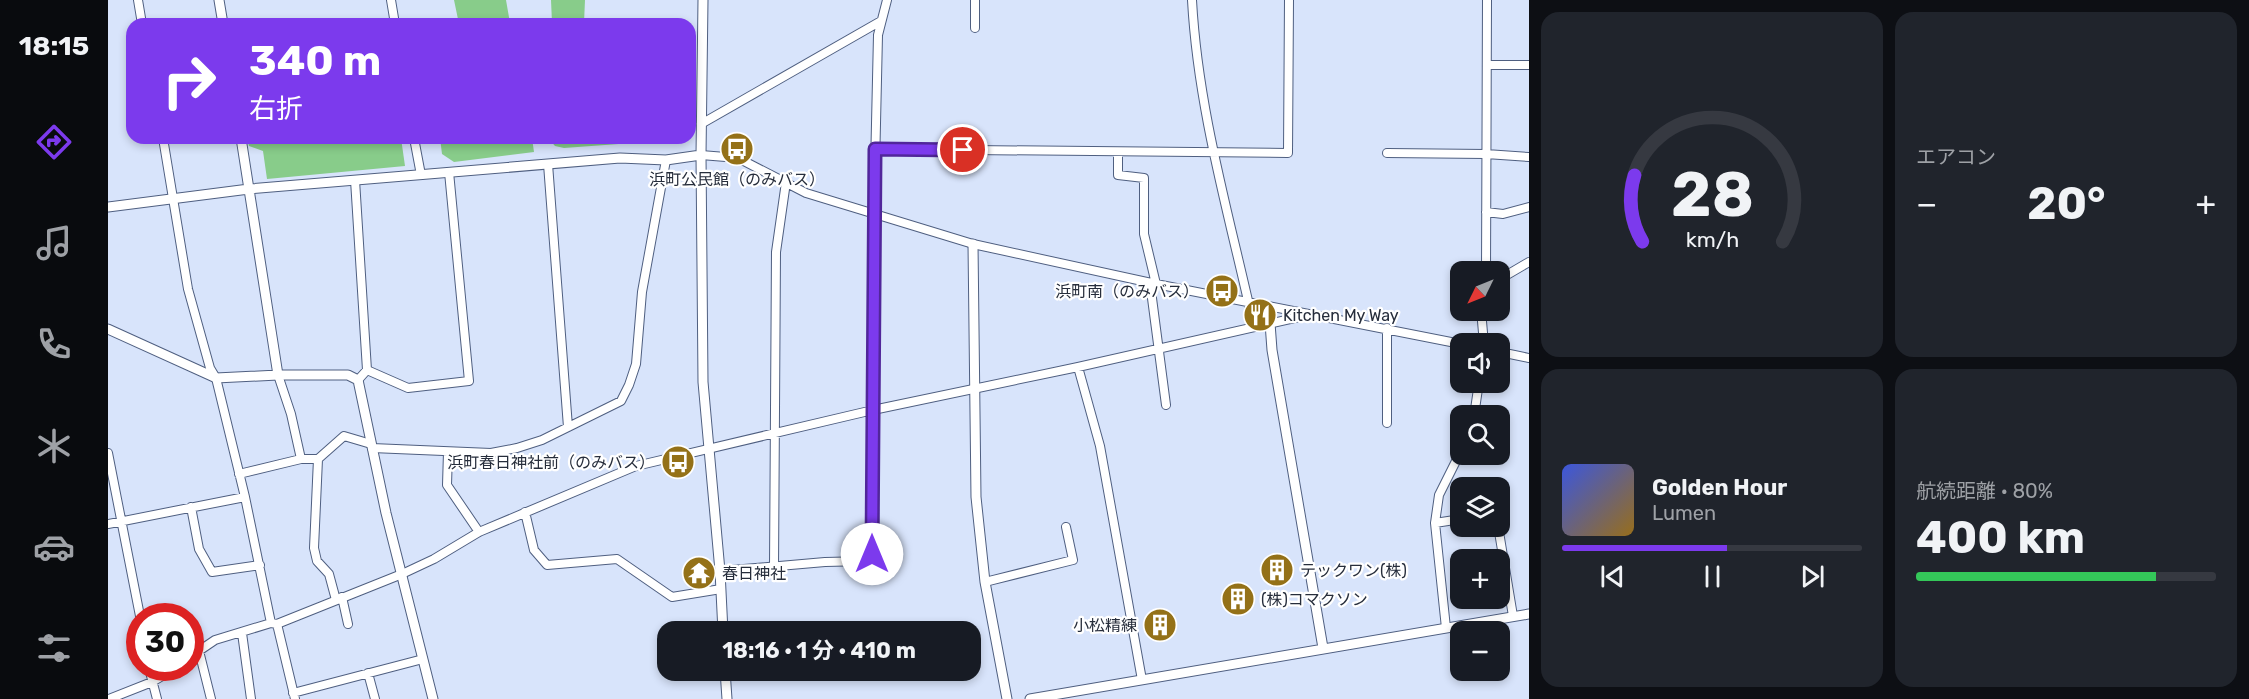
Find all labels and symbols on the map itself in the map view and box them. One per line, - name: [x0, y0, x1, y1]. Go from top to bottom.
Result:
- pin: [937, 124, 988, 175]
- bus stop icon: 浜町公民館（のみバス）: [719, 131, 755, 167]
- place label: 浜町公民館（のみバス）: [649, 170, 825, 189]
- north arrow: [1450, 261, 1510, 321]
- bus stop icon: 浜町南（のみバス）: [1204, 273, 1240, 309]
- place label: 浜町南（のみバス）: [1055, 282, 1199, 301]
- restaurant icon: Kitchen My Way: [1242, 297, 1278, 333]
- place label: Kitchen My Way: [1283, 306, 1399, 325]
- bus stop icon: 浜町春日神社前（のみバス）: [660, 444, 696, 480]
- place label: 浜町春日神社前（のみバス）: [447, 453, 655, 472]
- position arrow: [840, 522, 904, 586]
- building icon: テックワン(株): [1259, 552, 1295, 588]
- temple icon: 春日神社: [681, 555, 717, 591]
- place label: テックワン(株): [1300, 561, 1407, 580]
- place label: 春日神社: [722, 564, 786, 583]
- building icon: (株)コマクソン: [1220, 581, 1256, 617]
- place label: (株)コマクソン: [1261, 590, 1368, 609]
- speed limit sign: 30: [126, 603, 204, 681]
- building icon: 小松精練: [1142, 607, 1178, 643]
- place label: 小松精練: [1073, 616, 1137, 635]

